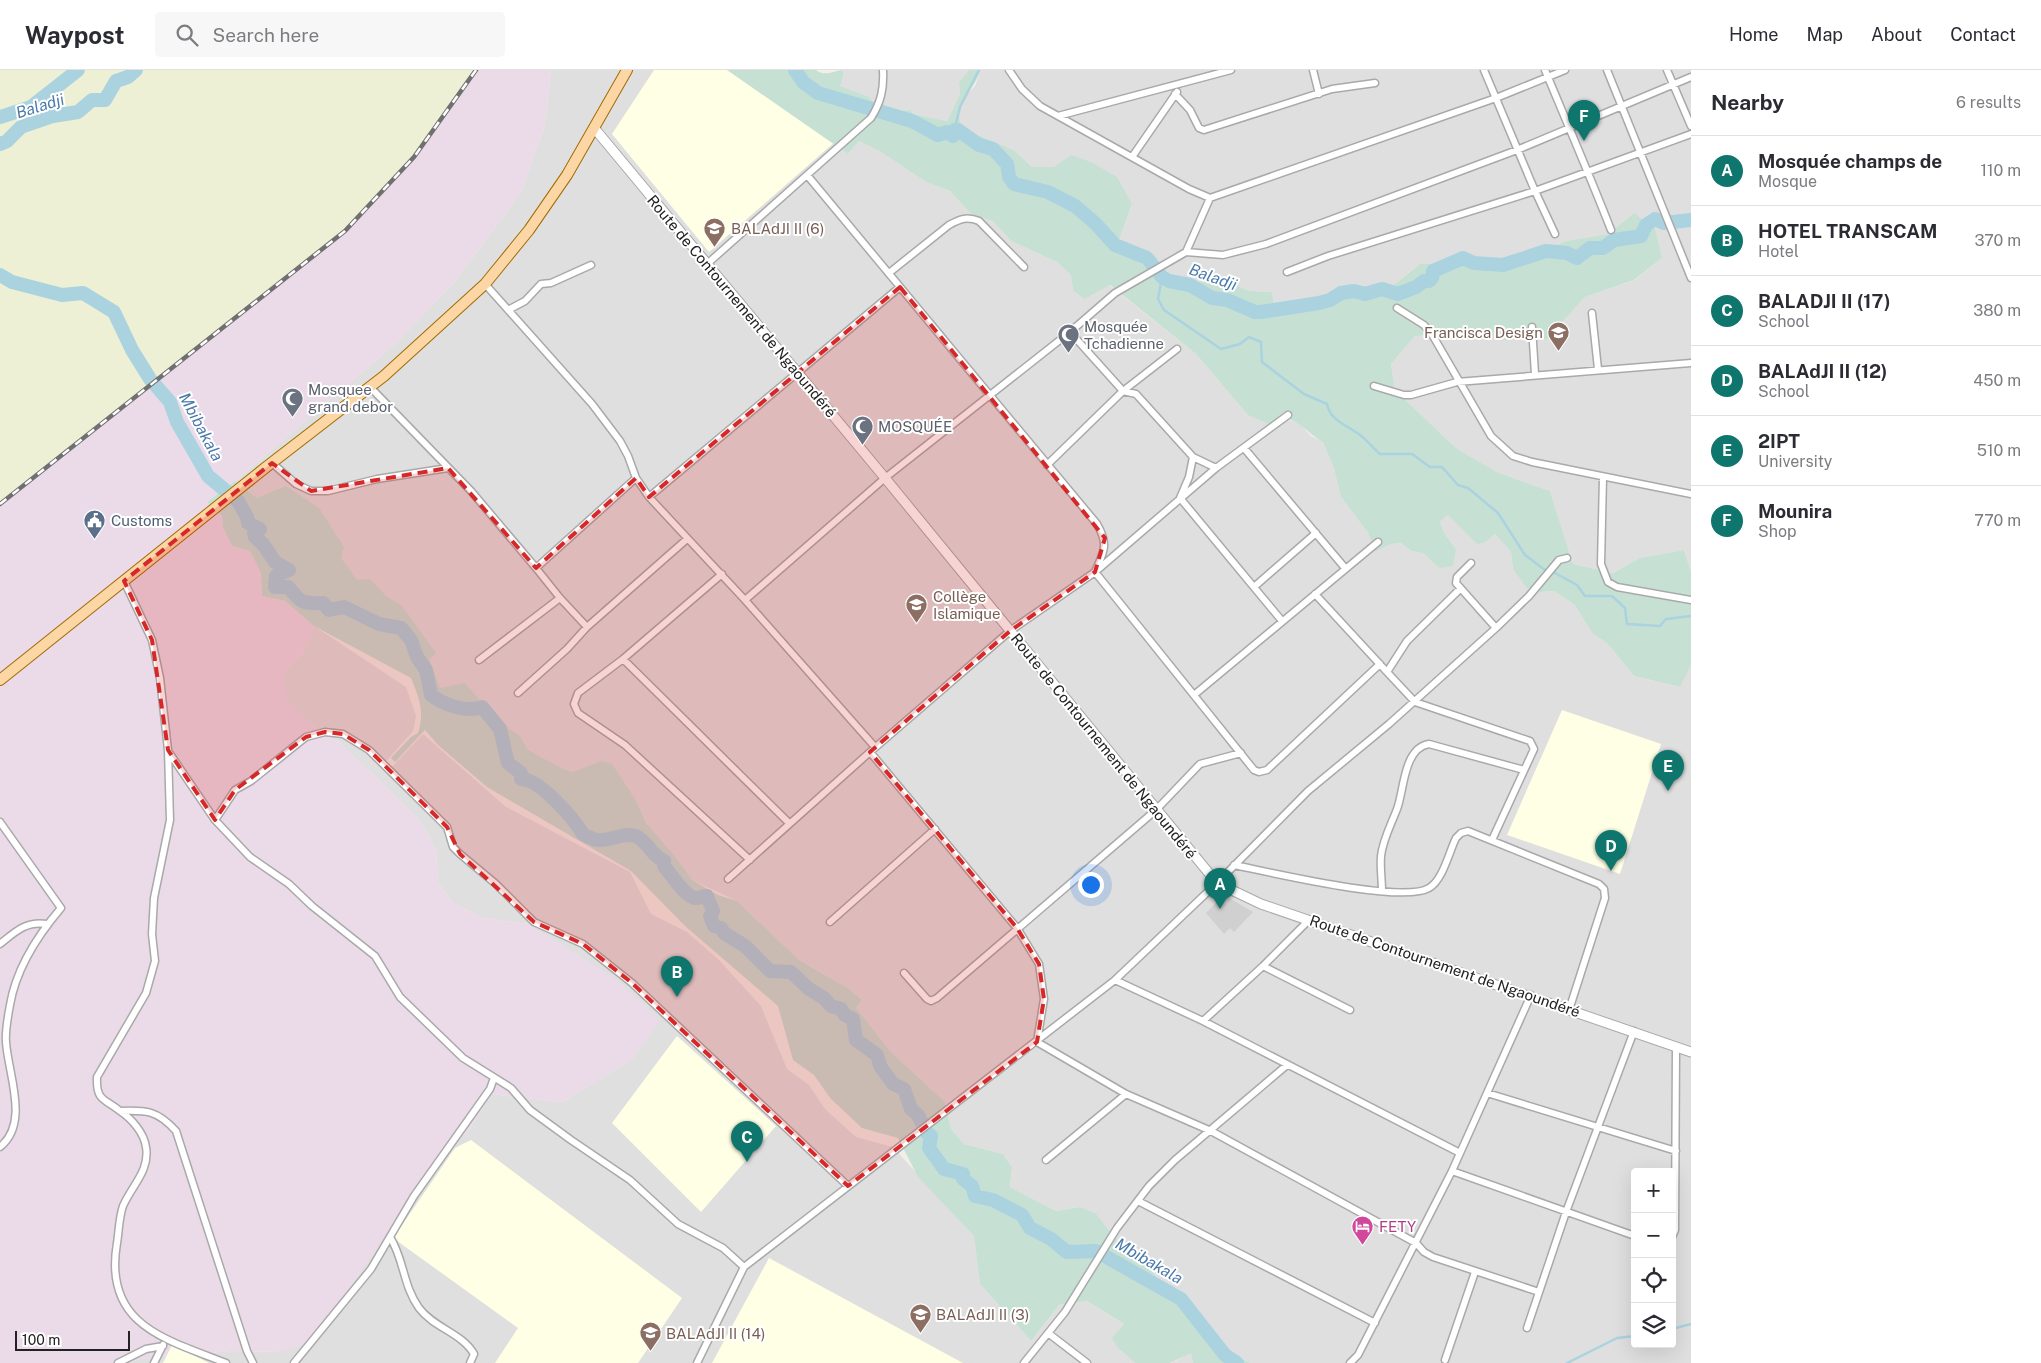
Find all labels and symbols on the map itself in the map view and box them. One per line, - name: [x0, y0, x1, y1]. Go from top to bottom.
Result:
- water label: Baladji: [14, 90, 66, 122]
- pin: F: [1568, 100, 1600, 141]
- street label: Route de Contournement de Ngaoundéré: [644, 191, 840, 421]
- school or university icon: BALAdJI II (6): [703, 216, 727, 247]
- place label: BALAdJI II (6): [731, 220, 824, 237]
- water label: Baladji: [1187, 260, 1240, 294]
- place label: Mosquée Tchadienne: [1084, 318, 1164, 352]
- school or university icon: Francisca Design: [1547, 320, 1571, 351]
- mosque icon: Mosquée Tchadienne: [1056, 323, 1080, 354]
- place label: Francisca Design: [1424, 324, 1543, 341]
- place label: Mosquee grand debor: [308, 381, 393, 415]
- mosque icon: Mosquee grand debor: [280, 386, 304, 417]
- water label: Mbibakala: [175, 390, 227, 464]
- mosque icon: MOSQUÉE: [850, 414, 874, 445]
- place label: MOSQUÉE: [878, 418, 952, 435]
- public building icon: Customs: [83, 508, 107, 539]
- place label: Customs: [111, 512, 172, 529]
- place label: Collège Islamique: [933, 588, 1000, 622]
- school or university icon: Collège Islamique: [905, 593, 929, 624]
- street label: Route de Contournement de Ngaoundéré: [1008, 630, 1200, 862]
- pin: E: [1652, 750, 1684, 791]
- pin: D: [1595, 830, 1627, 871]
- pin: A: [1204, 868, 1236, 909]
- your location: [1078, 872, 1104, 898]
- street label: Route de Contournement de Ngaoundéré: [1308, 912, 1582, 1020]
- pin: B: [661, 956, 693, 997]
- pin: C: [731, 1121, 763, 1162]
- hotel icon: FETY: [1351, 1214, 1375, 1245]
- place label: FETY: [1379, 1218, 1416, 1235]
- water label: Mbibakala: [1112, 1234, 1186, 1288]
- school or university icon: BALAdJI II (3): [908, 1302, 932, 1333]
- place label: BALAdJI II (3): [936, 1306, 1029, 1323]
- school or university icon: BALAdJI II (14): [638, 1321, 662, 1352]
- place label: BALAdJI II (14): [666, 1325, 765, 1342]
- scale bar: [15, 1328, 130, 1351]

